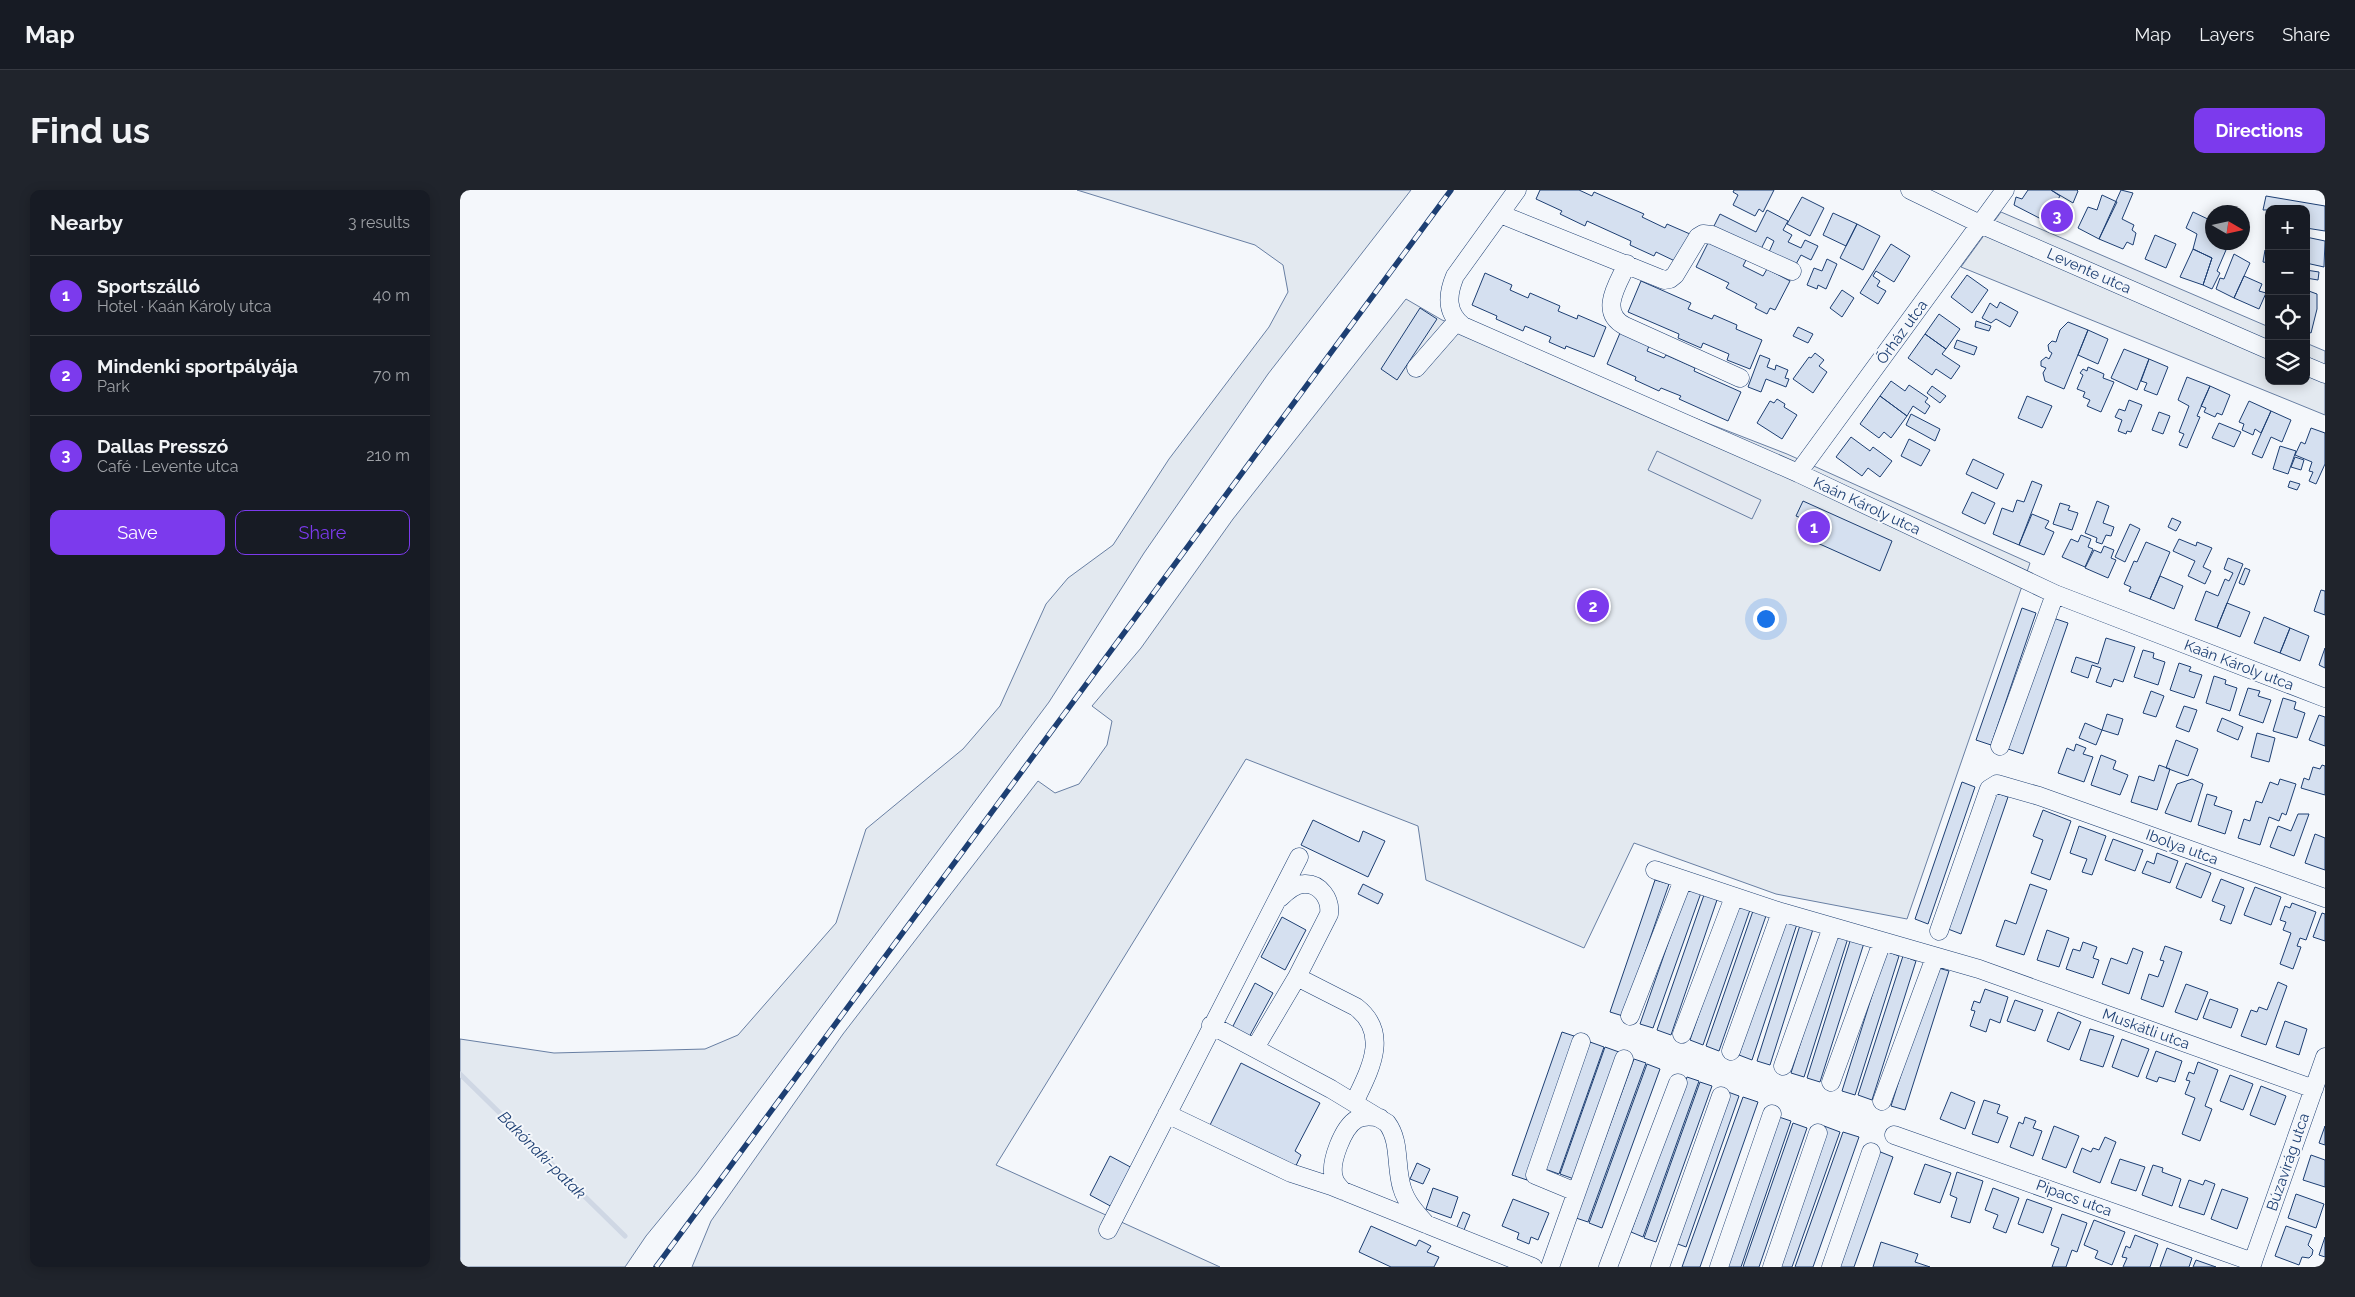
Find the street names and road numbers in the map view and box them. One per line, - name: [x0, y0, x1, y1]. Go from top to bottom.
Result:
- street label: Levente utca: [2044, 244, 2134, 298]
- street label: Őrház utca: [1873, 296, 1931, 368]
- street label: Kaán Károly utca: [1811, 473, 1923, 539]
- street label: Kaán Károly utca: [2182, 636, 2296, 694]
- street label: Ibolya utca: [2143, 826, 2221, 868]
- street label: Muskátli utca: [2100, 1005, 2192, 1053]
- street label: Búzavirág utca: [2263, 1111, 2313, 1213]
- street label: Pipacs utca: [2034, 1176, 2114, 1220]

